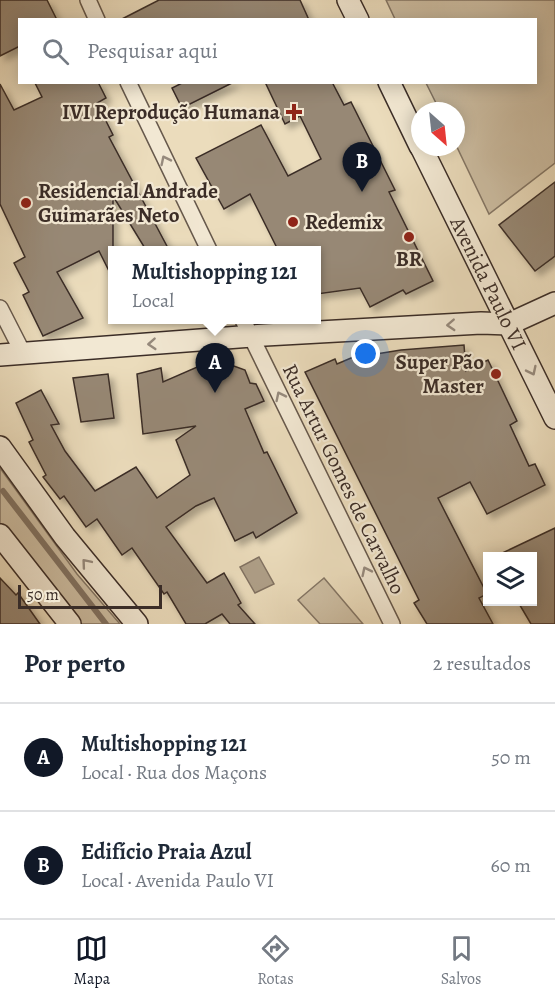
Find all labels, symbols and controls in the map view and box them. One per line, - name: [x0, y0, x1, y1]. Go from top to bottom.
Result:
- search box: [18, 18, 537, 84]
- icon: search: [39, 35, 72, 68]
- text: Pesquisar aqui: [87, 36, 218, 66]
- place label: IVI Reprodução Humana: [62, 98, 281, 126]
- north arrow: [411, 102, 465, 156]
- marker: IVI Reprodução Humana: [285, 103, 303, 121]
- pin: B: [342, 142, 382, 192]
- one-way arrow: [161, 156, 173, 167]
- place label: Residencial Andrade Guimarães Neto: [38, 177, 218, 229]
- marker: Residencial Andrade Guimarães Neto: [19, 196, 33, 210]
- place label: Redemix: [305, 208, 383, 236]
- street label: Avenida Paulo VI: [443, 211, 533, 355]
- marker: Redemix: [286, 215, 300, 229]
- marker: BR: [402, 230, 416, 244]
- place label: BR: [396, 245, 423, 273]
- popup: [108, 246, 321, 324]
- text: Multishopping 121: [132, 257, 297, 287]
- text: Local: [132, 287, 174, 314]
- one-way arrow: [446, 318, 455, 331]
- one-way arrow: [147, 337, 156, 350]
- your location: [351, 339, 380, 368]
- pin: A: [196, 344, 234, 393]
- place label: Super Pão Master: [395, 348, 484, 400]
- street label: Rua Artur Gomes de Carvalho: [276, 359, 412, 599]
- one-way arrow: [525, 365, 537, 376]
- marker: Super Pão Master: [489, 367, 503, 381]
- one-way arrow: [276, 392, 288, 403]
- map controls: [483, 552, 537, 606]
- button: layers: [483, 552, 537, 606]
- one-way arrow: [83, 559, 94, 570]
- one-way arrow: [362, 567, 373, 578]
- scale bar: [18, 582, 162, 610]
- text: 50 m: [27, 584, 59, 606]
- text: Por perto: [24, 646, 125, 681]
- text: 2 resultados: [433, 650, 531, 677]
- text: Multishopping 121: [81, 729, 247, 759]
- text: A: [37, 744, 50, 771]
- text: 50 m: [491, 744, 531, 771]
- text: Local · Rua dos Maçons: [81, 759, 267, 786]
- text: Edifício Praia Azul: [81, 837, 252, 867]
- text: B: [37, 852, 50, 879]
- text: 60 m: [491, 852, 531, 879]
- text: Local · Avenida Paulo VI: [81, 867, 274, 894]
- tab: Mapa: [74, 932, 110, 990]
- tab: Rotas: [257, 932, 294, 990]
- tab: Salvos: [441, 932, 482, 990]

